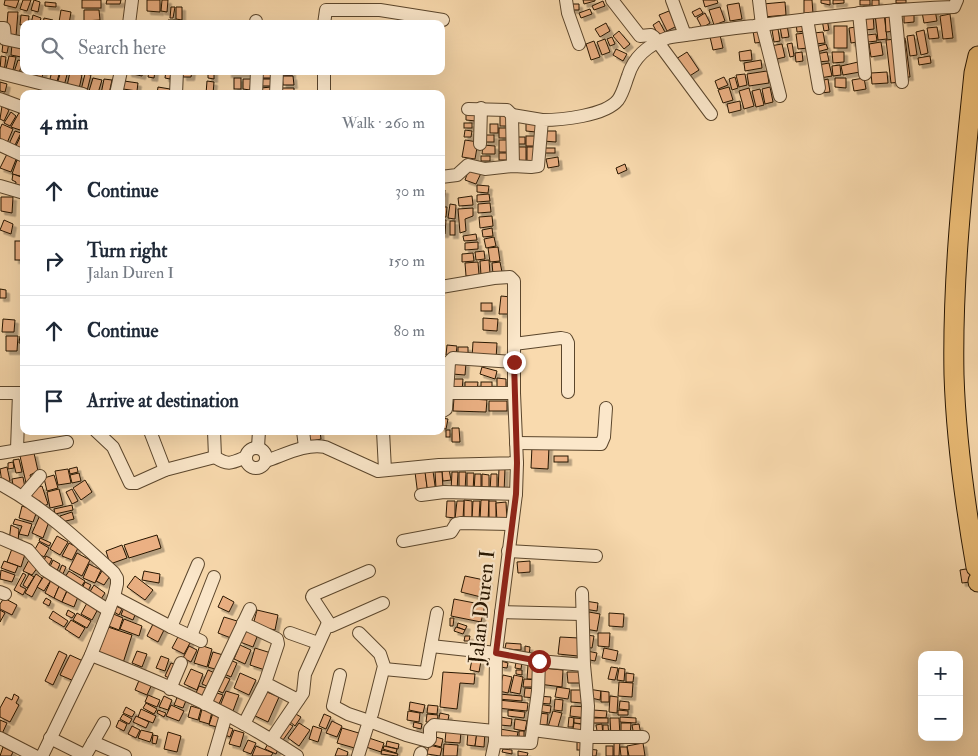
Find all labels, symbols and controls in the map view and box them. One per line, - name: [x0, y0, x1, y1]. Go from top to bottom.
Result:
- search box: [20, 20, 445, 75]
- icon: search: [38, 34, 66, 62]
- text: Search here: [78, 36, 166, 60]
- text: 4 min: [40, 109, 88, 136]
- text: Walk · 260 m: [342, 113, 425, 133]
- icon: ahead: [40, 177, 68, 205]
- text: Continue: [87, 179, 158, 203]
- text: 30 m: [395, 181, 425, 201]
- text: Turn right: [87, 239, 167, 263]
- icon: right: [40, 247, 68, 275]
- text: 150 m: [388, 251, 425, 271]
- text: Jalan Duren I: [87, 263, 174, 283]
- icon: ahead: [40, 317, 68, 345]
- text: Continue: [87, 319, 158, 343]
- text: 80 m: [394, 321, 425, 341]
- route end: [503, 351, 526, 374]
- icon: arrive: [40, 387, 68, 415]
- text: Arrive at destination: [87, 389, 239, 413]
- street label: Jalan Duren I: [463, 549, 501, 666]
- route start: [528, 650, 551, 673]
- map controls: [918, 651, 963, 741]
- button: +: [918, 651, 963, 696]
- button: −: [918, 696, 963, 741]

